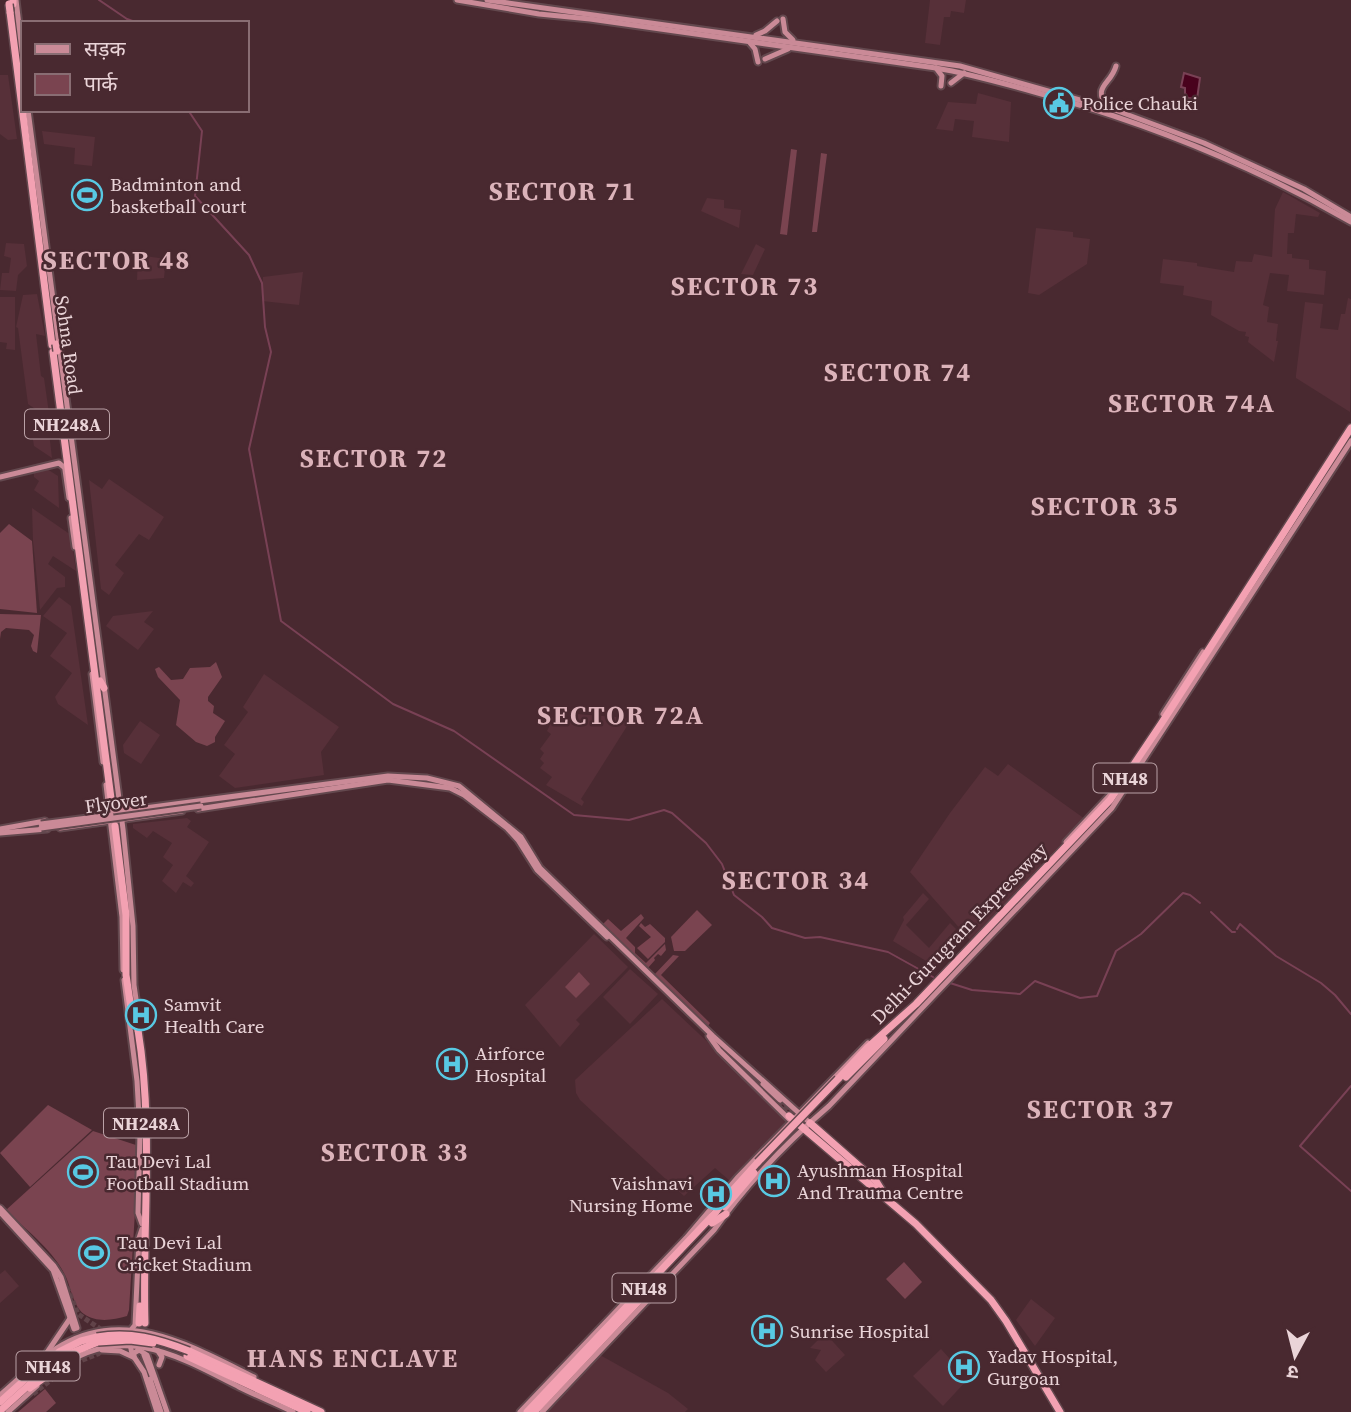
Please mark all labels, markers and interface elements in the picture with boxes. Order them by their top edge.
legend [21,21,248,112]
text: सड़क [84,34,126,63]
text: पार्क [84,69,118,98]
public building icon: Police Chauki [1042,86,1076,120]
place label: Police Chauki [1082,90,1198,116]
place label: Badminton and basketball court [110,171,247,219]
district label: SECTOR 71 [489,173,637,209]
sports icon: Badminton and basketball court [70,178,104,212]
district label: SECTOR 48 [43,242,191,278]
district label: SECTOR 73 [671,268,819,304]
street label: Sohna Road [49,294,89,397]
district label: SECTOR 74 [824,354,972,390]
district label: SECTOR 74A [1108,385,1276,421]
road number: NH248A [25,410,109,438]
district label: SECTOR 72 [300,440,448,476]
district label: SECTOR 35 [1031,488,1179,524]
district label: SECTOR 72A [537,697,705,733]
road number: NH48 [1094,764,1156,792]
street label: Flyover [83,785,149,819]
street label: Delhi-Gurugram Expressway [865,836,1053,1030]
district label: SECTOR 34 [722,862,870,898]
place label: Samvit Health Care [164,991,265,1039]
hospital icon: Samvit Health Care [124,998,158,1032]
place label: Airforce Hospital [475,1040,547,1088]
hospital icon: Airforce Hospital [435,1047,469,1081]
district label: SECTOR 37 [1027,1091,1175,1127]
road number: NH248A [104,1108,188,1138]
district label: SECTOR 33 [321,1134,469,1170]
place label: Tau Devi Lal Football Stadium [106,1148,249,1196]
sports icon: Tau Devi Lal Football Stadium [66,1155,100,1189]
place label: Ayushman Hospital And Trauma Centre [797,1157,963,1205]
hospital icon: Ayushman Hospital And Trauma Centre [757,1164,791,1198]
place label: Vaishnavi Nursing Home [569,1170,693,1218]
hospital icon: Vaishnavi Nursing Home [699,1177,733,1211]
place label: Tau Devi Lal Cricket Stadium [117,1229,252,1277]
sports icon: Tau Devi Lal Cricket Stadium [77,1236,111,1270]
road number: NH48 [612,1274,676,1302]
hospital icon: Sunrise Hospital [750,1314,784,1348]
place label: Sunrise Hospital [790,1318,930,1344]
north arrow [1260,1321,1330,1391]
district label: HANS ENCLAVE [247,1340,459,1376]
place label: Yadav Hospital, Gurgoan [987,1343,1118,1391]
hospital icon: Yadav Hospital, Gurgoan [947,1350,981,1384]
road number: NH48 [16,1352,80,1380]
text: उ [1285,1359,1300,1386]

